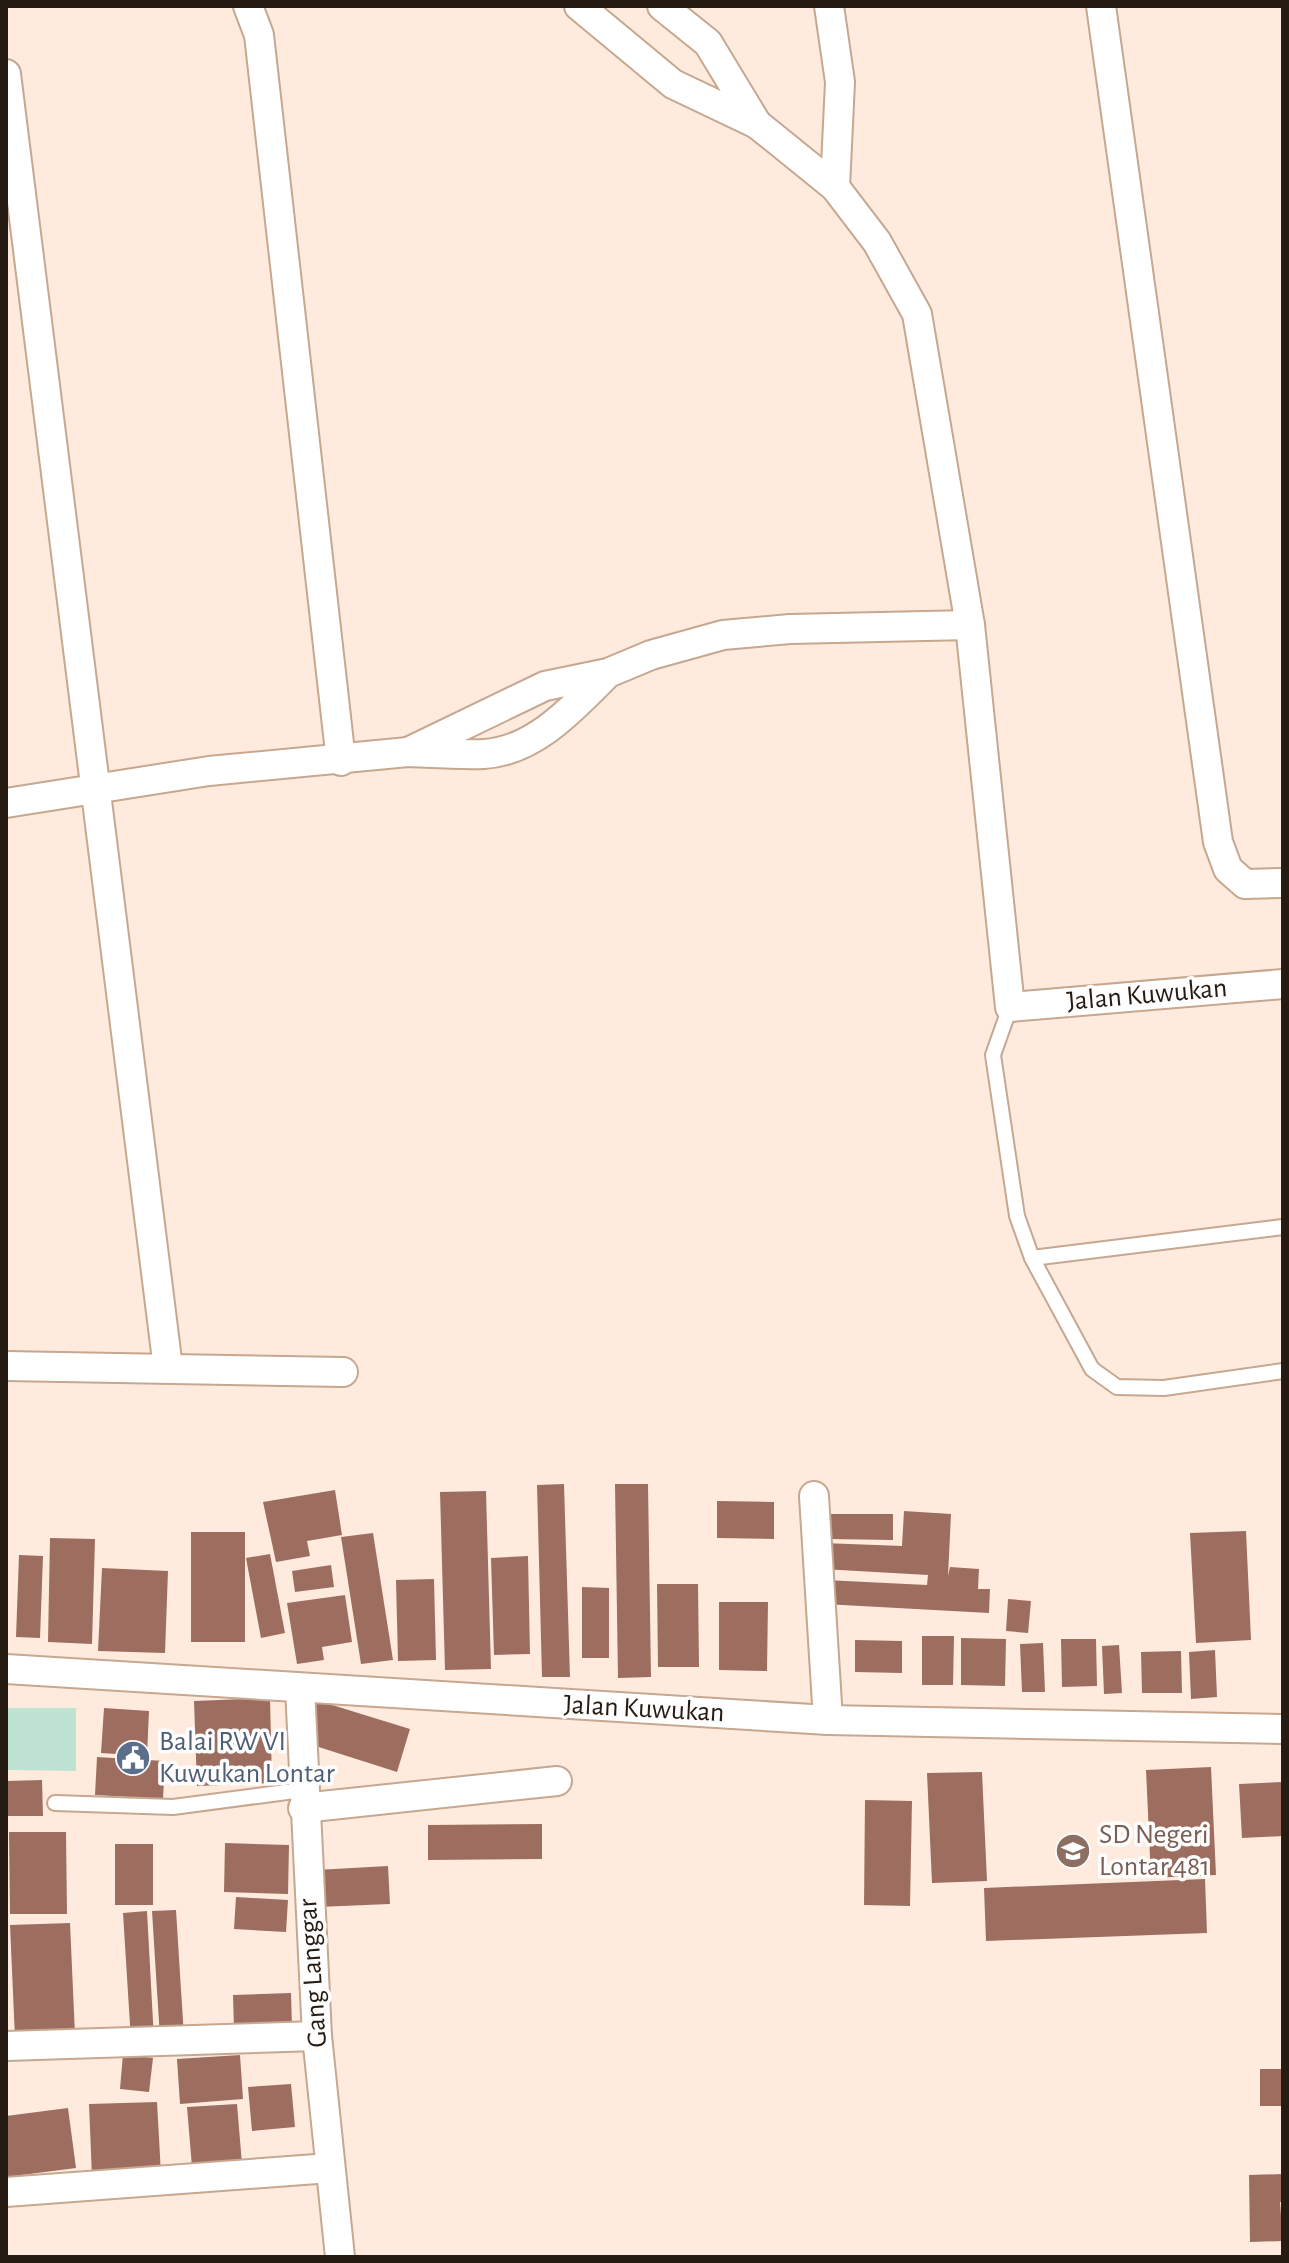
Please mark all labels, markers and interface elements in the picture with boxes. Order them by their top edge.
street label: Jalan Kuwukan [1066,974,1228,1016]
street label: Jalan Kuwukan [563,1691,725,1727]
place label: Balai RW VI Kuwukan Lontar [159,1728,335,1788]
public building icon: Balai RW VI Kuwukan Lontar [114,1739,152,1777]
place label: SD Negeri Lontar 481 [1099,1821,1210,1881]
school or university icon: SD Negeri Lontar 481 [1054,1832,1092,1870]
street label: Gang Langgar [294,1898,332,2048]

